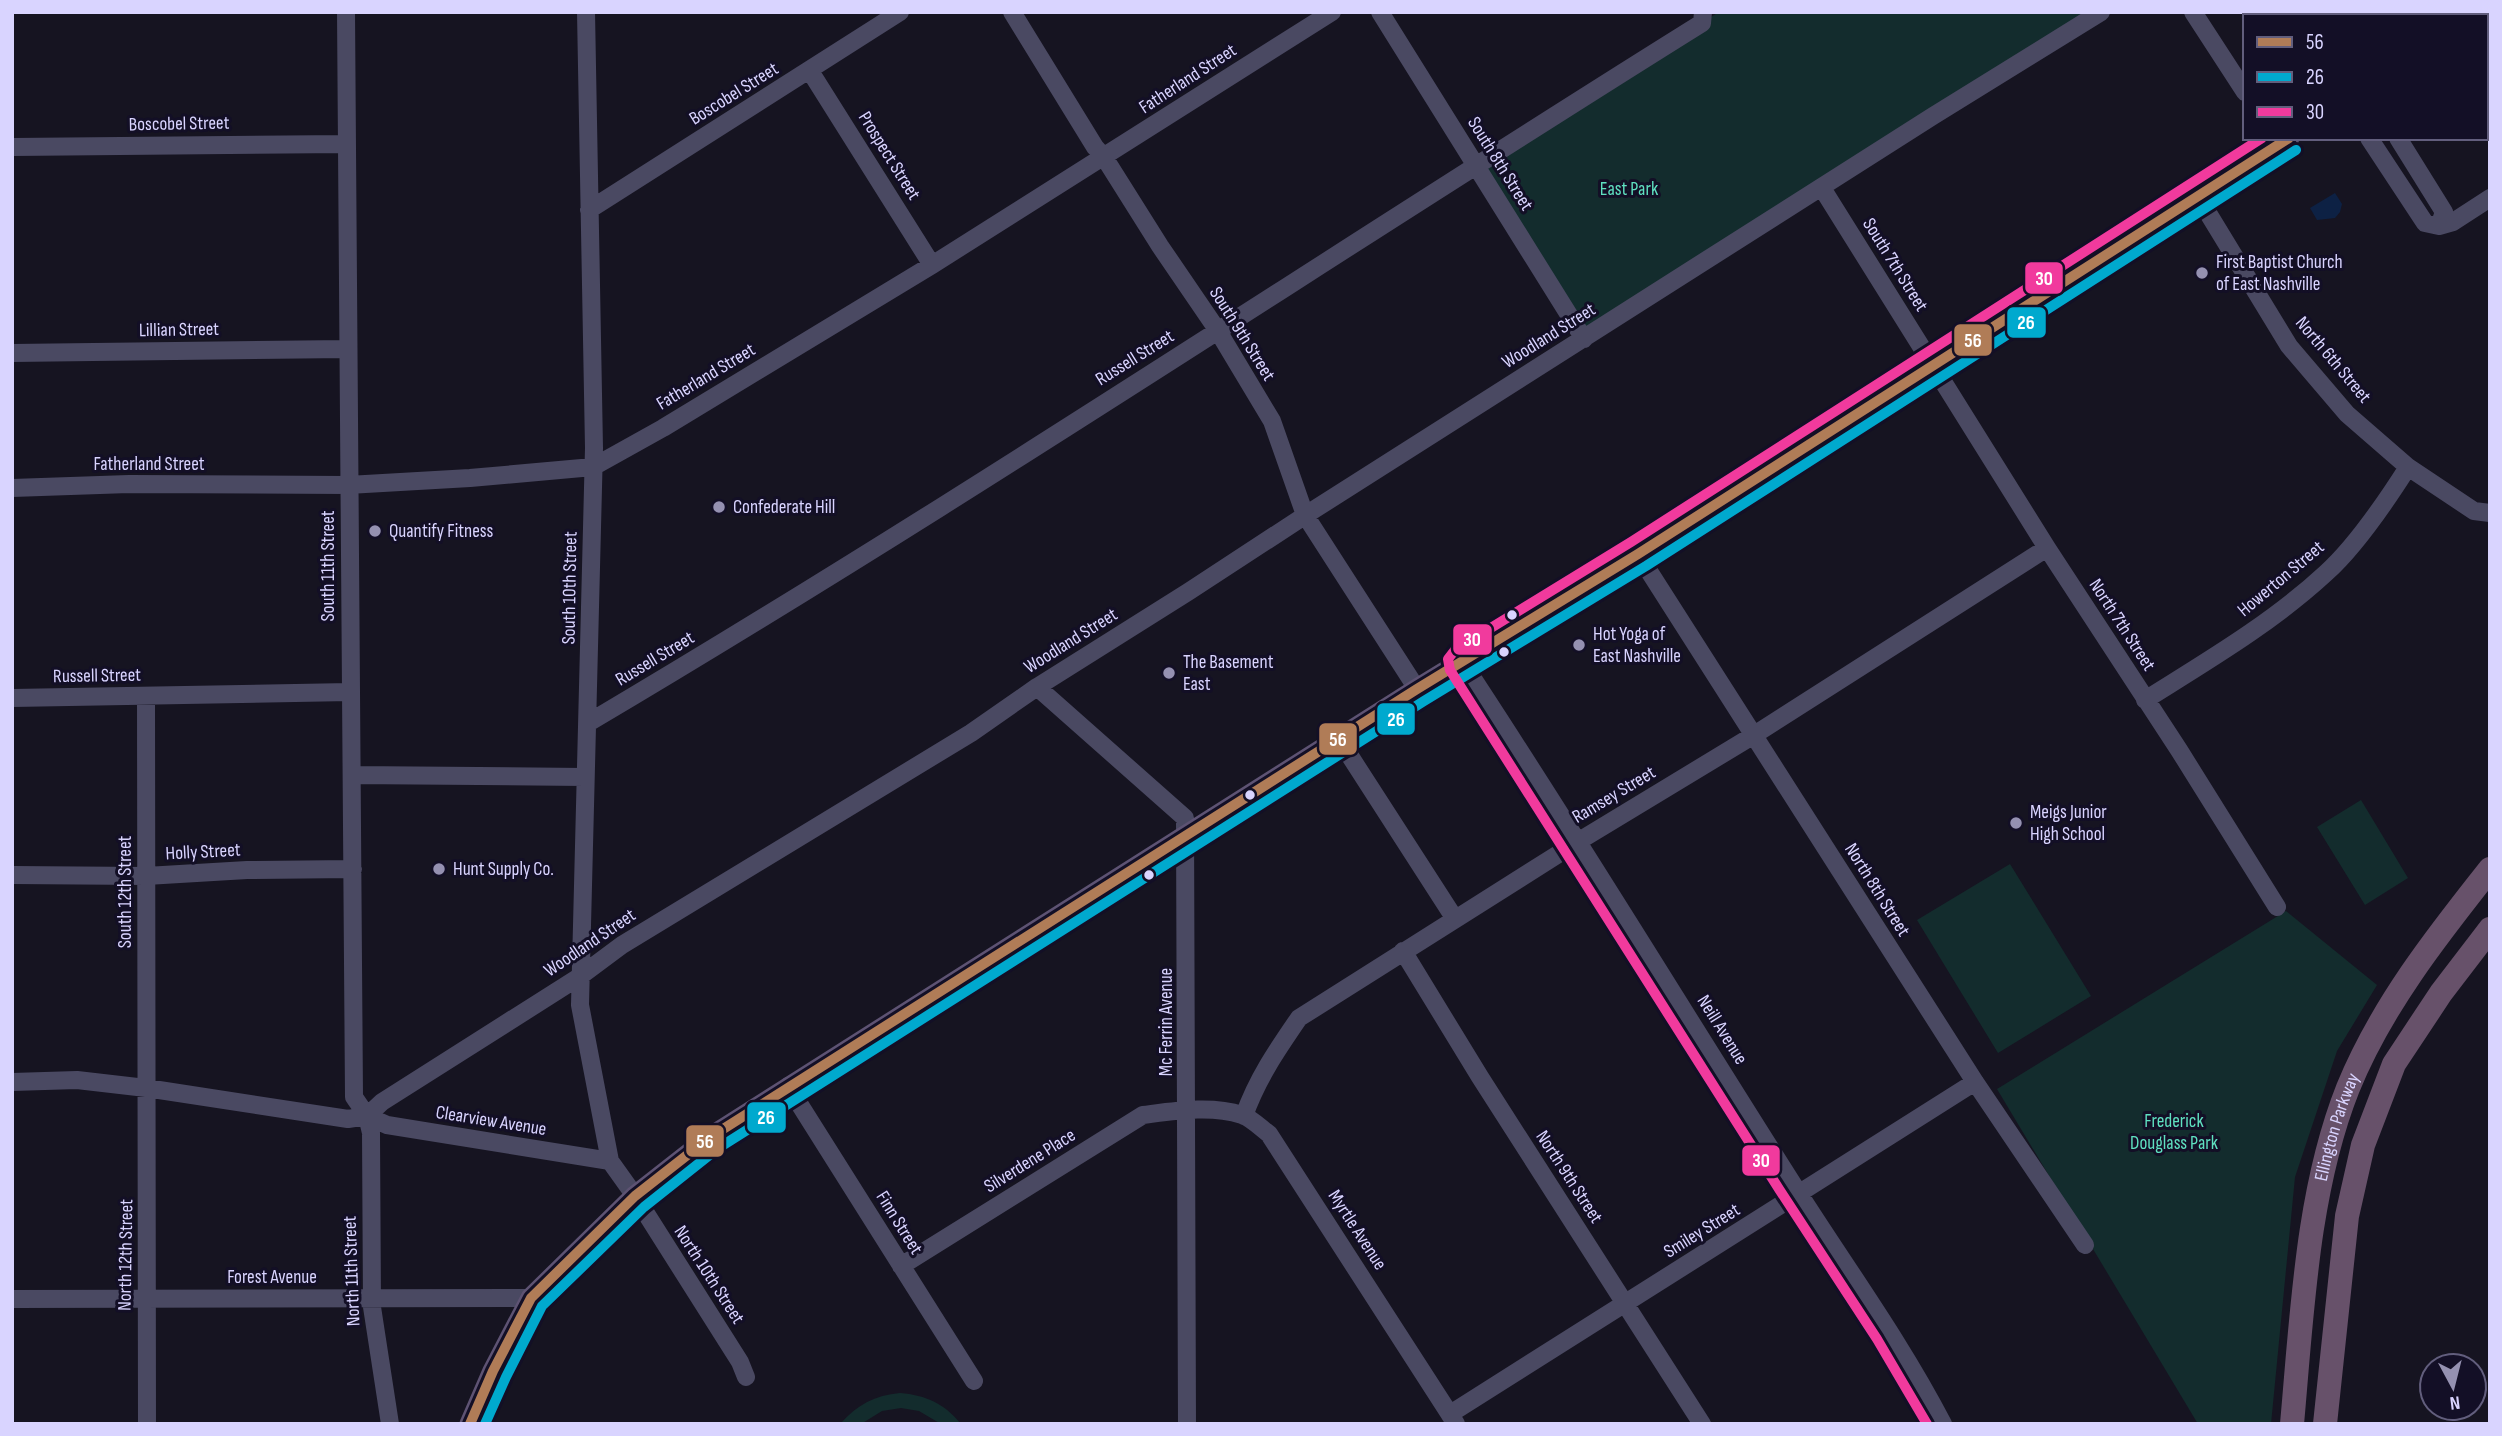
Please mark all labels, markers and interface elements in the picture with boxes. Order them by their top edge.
legend [2243,14,2488,140]
text: 56 [2306,30,2324,55]
street label: Fatherland Street [1135,39,1241,119]
street label: Boscobel Street [685,57,783,130]
text: 26 [2306,65,2324,90]
text: 30 [2306,100,2324,125]
street label: Prospect Street [853,108,925,205]
street label: Boscobel Street [128,112,230,136]
street label: South 8th Street [1462,113,1538,215]
park label: East Park [1600,178,1659,201]
street label: South 7th Street [1857,214,1933,316]
place label: First Baptist Church of East Nashville [2216,251,2343,296]
line badge: 30 [2024,261,2064,295]
marker: First Baptist Church of East Nashville [2194,265,2210,281]
text: 30 [2035,268,2053,291]
street label: South 9th Street [1204,283,1280,385]
street label: Woodland Street [1498,298,1600,374]
line badge: 26 [2006,306,2047,339]
text: 26 [2017,312,2035,335]
street label: North 6th Street [2290,312,2376,408]
street label: Lillian Street [139,318,219,342]
line badge: 56 [1953,323,1993,357]
street label: Russell Street [1092,325,1179,391]
text: 56 [1964,330,1982,353]
street label: Fatherland Street [652,338,760,415]
street label: Fatherland Street [93,453,205,476]
place label: Confederate Hill [733,496,835,519]
marker: Confederate Hill [711,499,727,515]
street label: South 11th Street [317,510,340,622]
place label: Quantify Fitness [389,520,493,543]
marker: Quantify Fitness [367,523,383,539]
street label: South 10th Street [558,531,582,645]
street label: Howerton Street [2233,536,2329,622]
street label: North 7th Street [2084,575,2160,675]
street label: Woodland Street [1020,603,1122,679]
unlabelled marker [1505,608,1519,622]
line badge: 30 [1452,623,1493,656]
place label: Hot Yoga of East Nashville [1593,623,1681,668]
street label: Russell Street [611,626,699,692]
text: 30 [1463,629,1481,652]
marker: Hot Yoga of East Nashville [1571,637,1587,653]
unlabelled marker [1497,645,1511,659]
place label: The Basement East [1183,651,1274,696]
street label: Russell Street [53,664,141,688]
marker: The Basement East [1161,665,1177,681]
line badge: 26 [1376,702,1416,736]
text: 26 [1387,709,1405,732]
line badge: 56 [1318,722,1358,756]
text: 56 [1329,729,1347,752]
street label: Ramsey Street [1568,761,1660,829]
unlabelled marker [1243,788,1257,802]
place label: Meigs Junior High School [2030,801,2107,846]
marker: Meigs Junior High School [2008,815,2024,831]
street label: South 12th Street [114,835,137,948]
street label: Holly Street [165,839,241,865]
street label: North 8th Street [1839,839,1915,941]
place label: Hunt Supply Co. [453,858,554,881]
marker: Hunt Supply Co. [431,861,447,877]
unlabelled marker [1142,868,1156,882]
street label: Woodland Street [540,904,640,982]
street label: Mc Ferrin Avenue [1155,968,1178,1076]
street label: Neill Avenue [1692,991,1752,1069]
street label: Ellington Parkway [2309,1069,2365,1183]
street label: Clearview Avenue [434,1101,548,1141]
line badge: 26 [746,1101,787,1134]
text: 26 [757,1107,775,1130]
park label: Frederick Douglass Park [2130,1110,2219,1155]
line badge: 56 [685,1124,725,1158]
street label: Silverdene Place [980,1124,1080,1198]
street label: North 9th Street [1531,1126,1608,1228]
text: 56 [696,1131,714,1154]
line badge: 30 [1741,1144,1781,1177]
text: 30 [1752,1150,1770,1173]
street label: Myrtle Avenue [1323,1186,1391,1274]
street label: Finn Street [871,1187,928,1259]
street label: North 12th Street [114,1199,138,1311]
street label: Smiley Street [1660,1199,1744,1263]
street label: North 11th Street [339,1215,365,1327]
street label: North 10th Street [669,1222,749,1329]
street label: Forest Avenue [227,1266,317,1289]
north arrow [2418,1352,2488,1422]
text: N [2448,1390,2461,1414]

